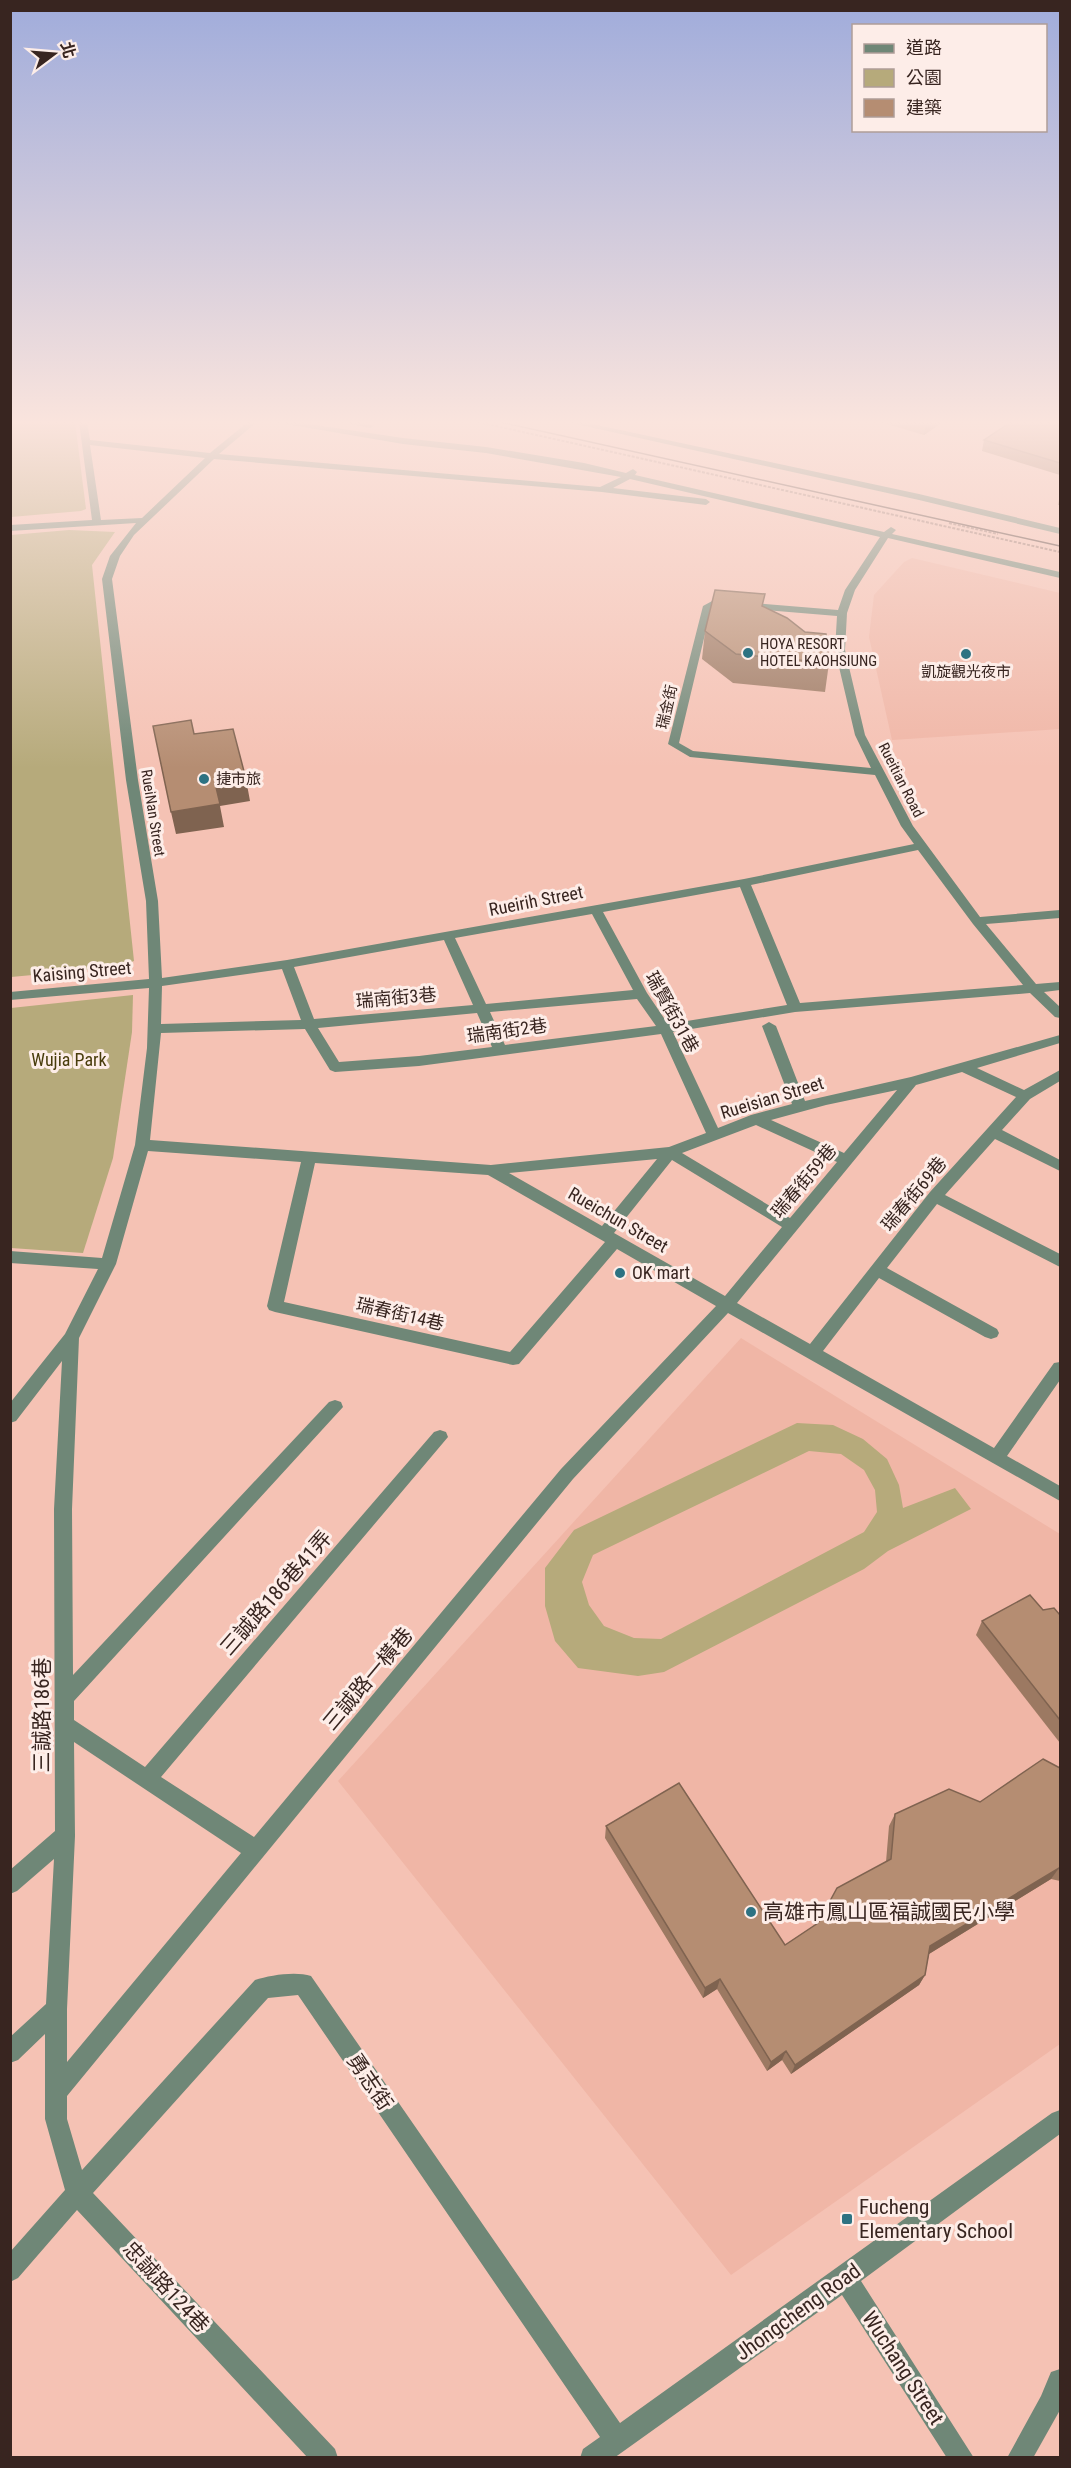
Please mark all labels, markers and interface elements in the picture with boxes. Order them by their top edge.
north arrow [24,24,84,84]
legend [852,24,1047,132]
text: 道路 [906,37,942,58]
text: 北 [57,40,79,60]
text: 公園 [906,67,942,88]
text: 建築 [906,97,942,118]
place label: HOYA RESORT HOTEL KAOHSIUNG [760,635,877,670]
marker: HOYA RESORT HOTEL KAOHSIUNG [741,646,755,660]
marker: 凱旋觀光夜市 [959,647,973,661]
place label: 凱旋觀光夜市 [921,663,1011,681]
street label: 瑞金街 [653,683,681,731]
street label: Rueitian Road [874,740,928,820]
street label: RueiNan Street [137,768,169,858]
place label: 捷市旅 [216,770,261,788]
marker: 捷市旅 [197,772,211,786]
street label: Rueirih Street [487,881,585,920]
street label: Kaising Street [32,957,132,986]
street label: 瑞賢街31巷 [641,967,703,1056]
street label: 瑞南街3巷 [355,984,437,1011]
street label: 瑞南街2巷 [465,1014,548,1047]
park label: Wujia Park [31,1049,107,1070]
street label: Rueisian Street [718,1072,826,1123]
street label: 瑞春街59巷 [767,1140,841,1222]
street label: 瑞春街69巷 [877,1153,951,1235]
street label: Rueichun Street [565,1183,672,1257]
place label: OK mart [632,1262,690,1283]
marker: OK mart [613,1266,627,1280]
street label: 瑞春街14巷 [354,1293,446,1334]
street label: 三誠路186巷41弄 [215,1526,337,1660]
street label: 三誠路一橫巷 [318,1623,418,1735]
street label: 三誠路186巷 [30,1657,54,1773]
place label: 高雄市鳳山區福誠國民小學 [763,1900,1015,1924]
marker: 高雄市鳳山區福誠國民小學 [744,1905,758,1919]
street label: 勇志街 [342,2049,398,2115]
place label: Fucheng Elementary School [859,2195,1013,2243]
marker: Fucheng Elementary School [840,2212,854,2226]
street label: 忠誠路124巷 [118,2237,214,2337]
street label: Jhongcheng Road [731,2259,865,2365]
street label: Wuchang Street [857,2307,949,2429]

